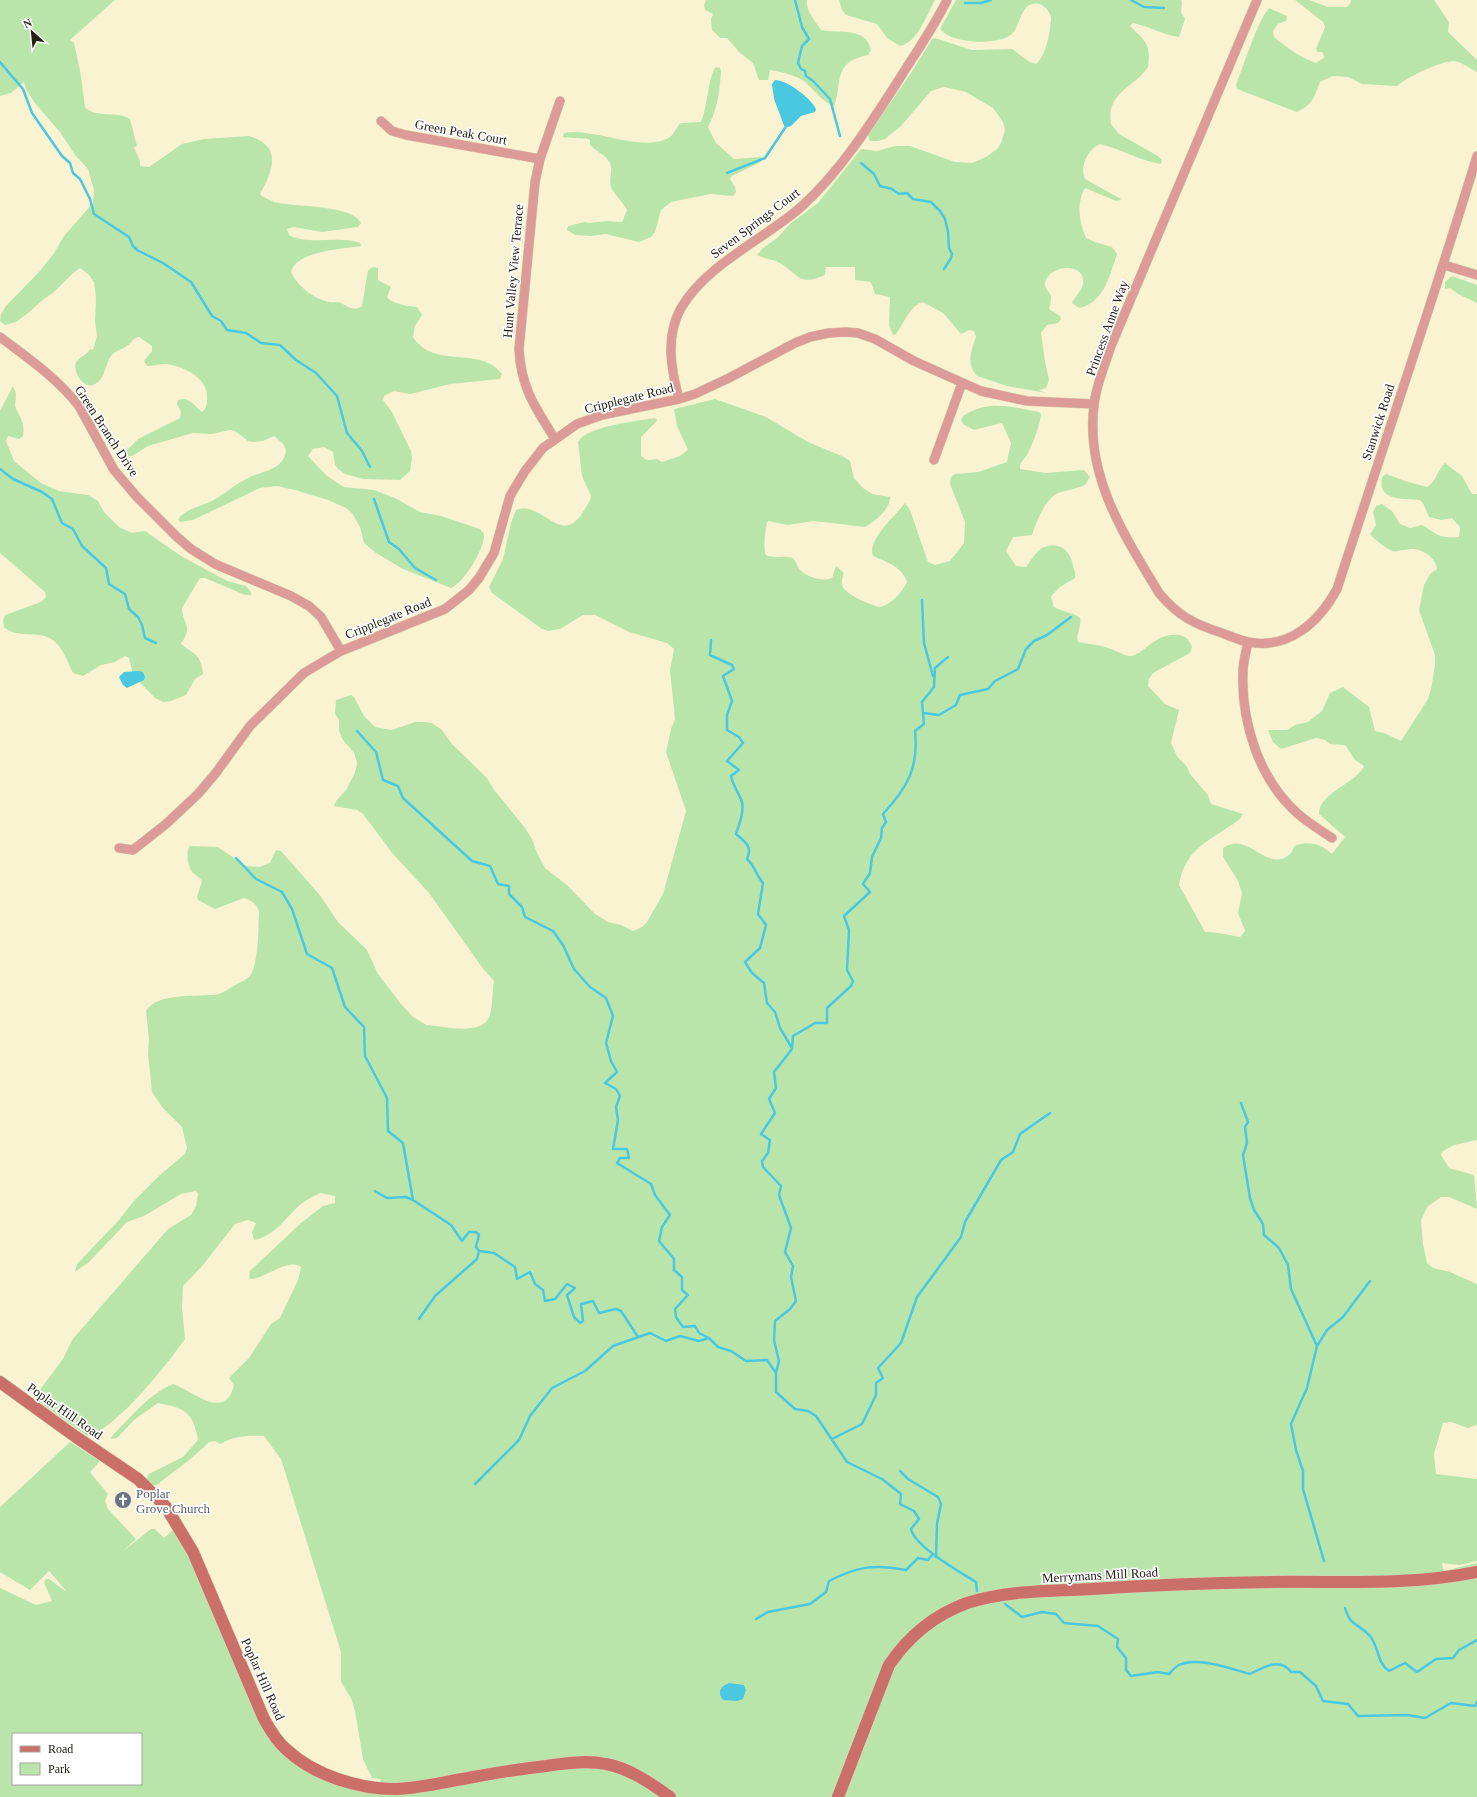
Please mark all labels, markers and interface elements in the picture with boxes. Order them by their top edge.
north arrow [12,12,52,52]
text: N [21,16,34,30]
street label: Green Peak Court [414,117,509,148]
street label: Seven Springs Court [708,184,803,261]
street label: Hunt Valley View Terrace [500,203,526,339]
street label: Princess Anne Way [1083,278,1131,378]
street label: Cripplegate Road [583,380,676,416]
street label: Stanwick Road [1359,382,1398,462]
street label: Green Branch Drive [72,383,142,479]
street label: Cripplegate Road [343,594,434,642]
street label: Poplar Hill Road [25,1380,106,1443]
place label: Poplar Grove Church [136,1486,211,1516]
church icon: Poplar Grove Church [113,1490,133,1510]
street label: Merrymans Mill Road [1042,1564,1159,1586]
street label: Poplar Hill Road [238,1636,288,1723]
legend [12,1733,142,1785]
text: Road [48,1742,73,1756]
text: Park [48,1762,70,1776]

